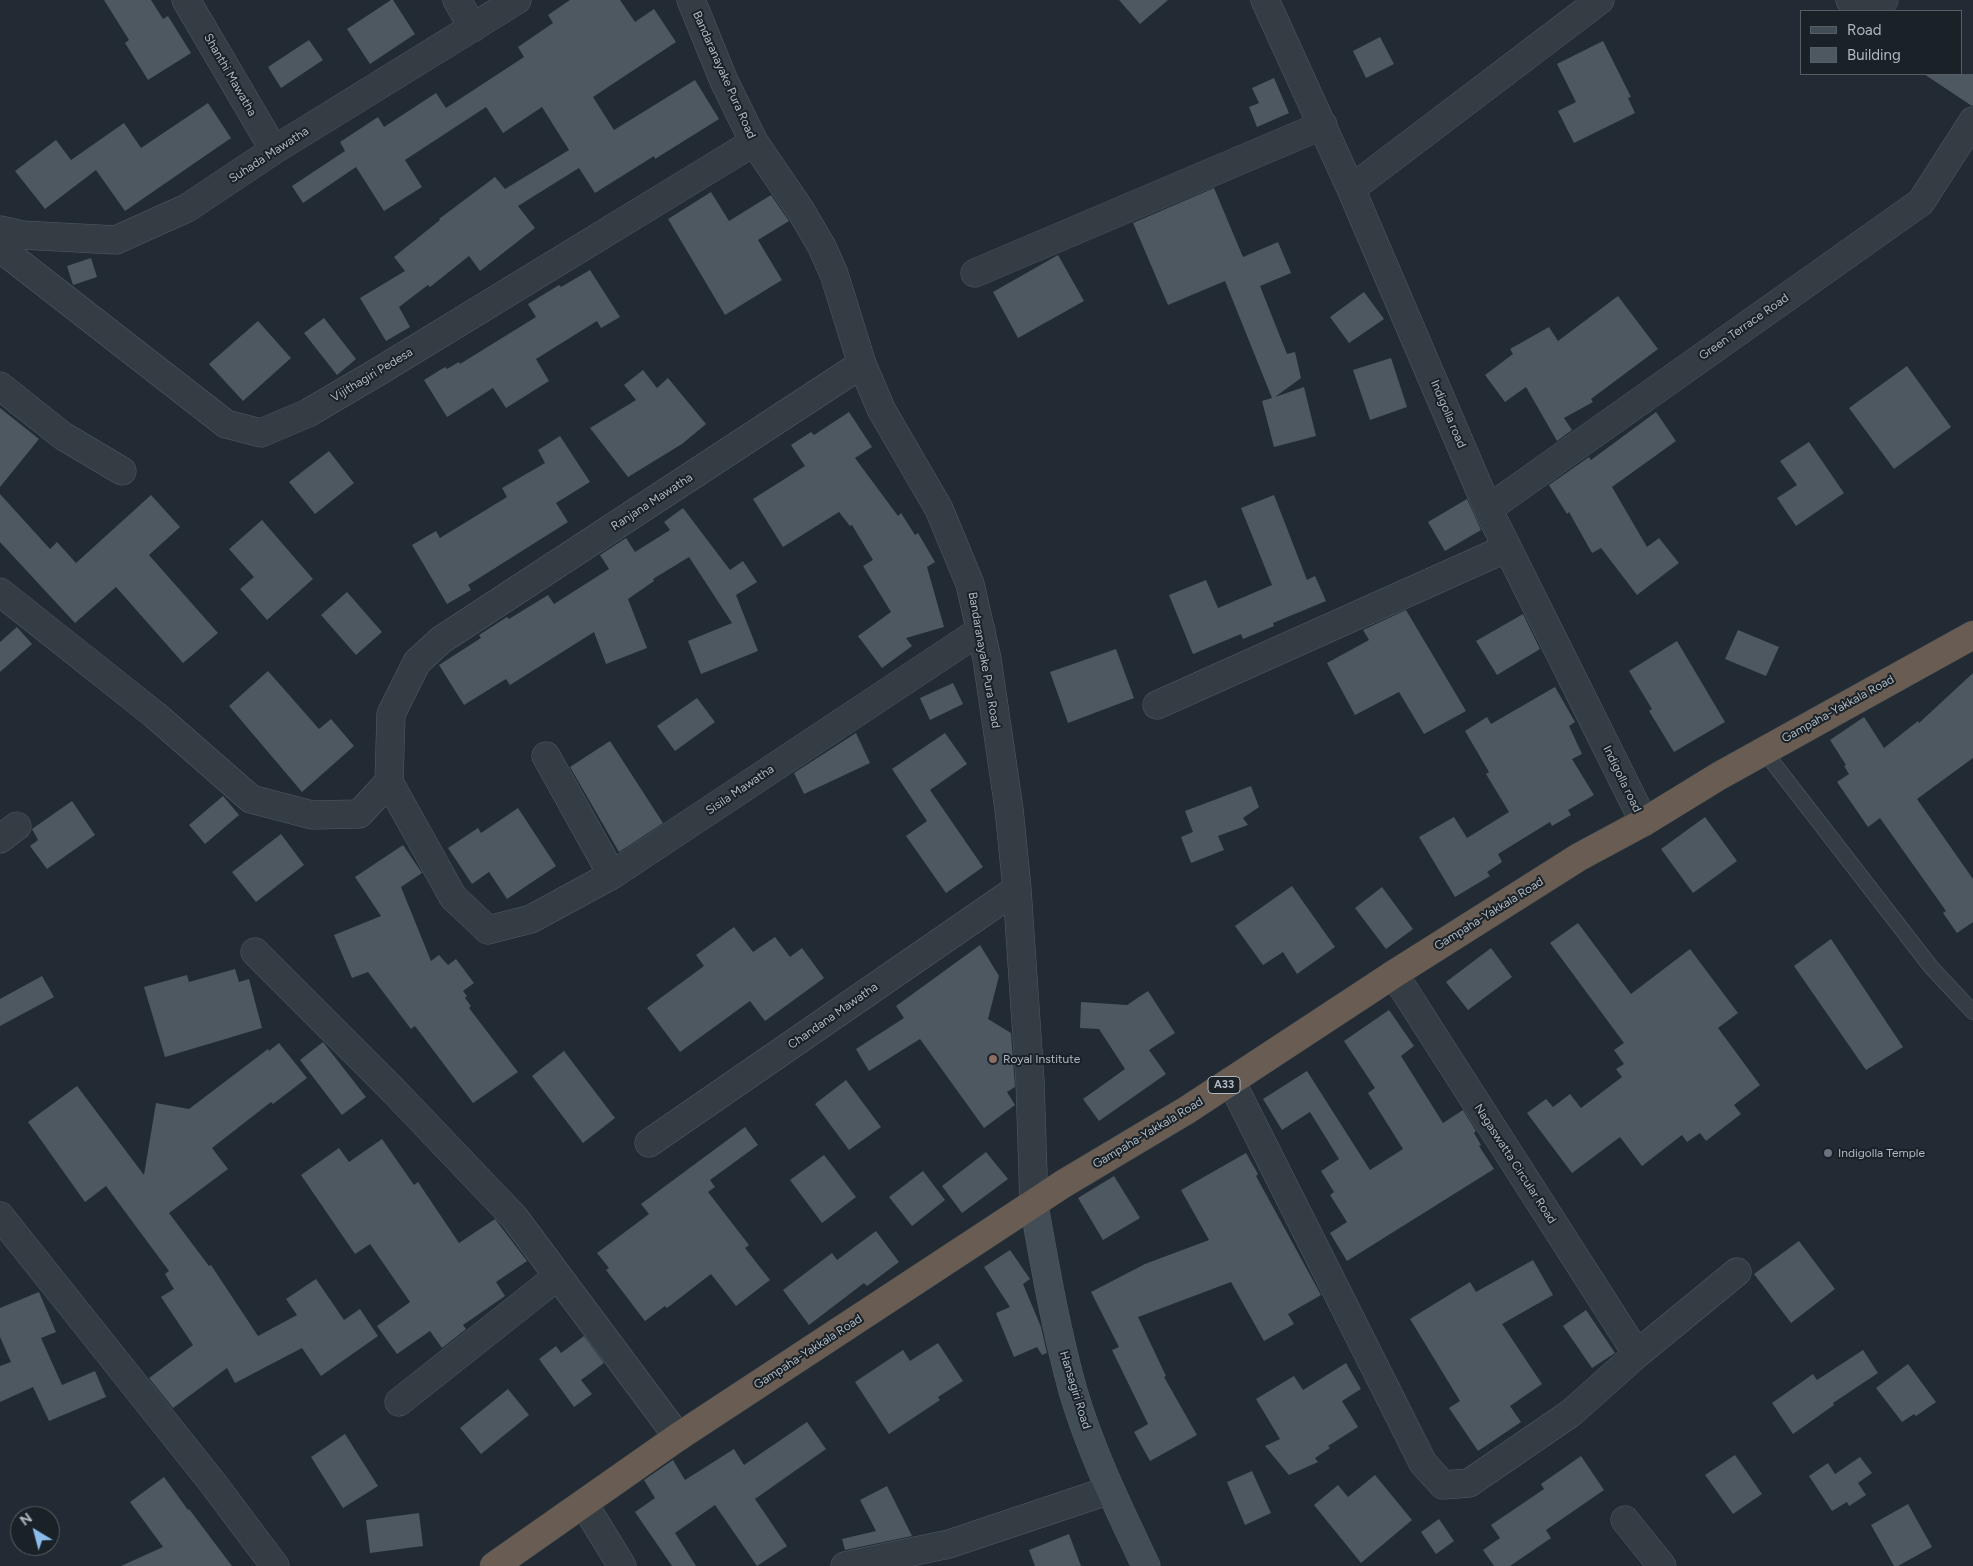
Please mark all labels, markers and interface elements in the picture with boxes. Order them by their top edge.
street label: Bandaranayake Pura Road [689,9,759,141]
legend [1800,10,1963,75]
text: Road [1847,21,1882,39]
street label: Shanthi Mawatha [201,31,259,119]
text: Building [1847,46,1901,64]
street label: Suhada Mawatha [227,124,311,186]
street label: Green Terrace Road [1696,291,1792,363]
street label: Vijithagiri Pedesa [329,345,415,405]
street label: Indigolla road [1427,378,1469,450]
street label: Ranjana Mawatha [609,470,695,534]
street label: Bandaranayake Pura Road [965,591,1003,729]
street label: Gampaha-Yakkala Road [1779,672,1897,746]
street label: Indigolla road [1600,743,1644,815]
street label: Sisila Mawatha [703,762,777,818]
street label: Gampaha-Yakkala Road [1432,874,1546,954]
street label: Chandana Mawatha [785,980,881,1052]
place label: Royal Institute [1003,1052,1080,1066]
marker: Royal Institute [987,1053,999,1065]
road number: A33 [1208,1076,1240,1094]
street label: Gampaha-Yakkala Road [1090,1094,1206,1172]
street label: Nagaswatta Circular Road [1471,1101,1559,1227]
place label: Indigolla Temple [1838,1146,1925,1160]
marker: Indigolla Temple [1822,1147,1834,1159]
street label: Gampaha-Yakkala Road [751,1312,865,1392]
street label: Hansagiri Road [1056,1349,1094,1431]
north arrow [10,1506,60,1556]
text: N [17,1509,36,1529]

